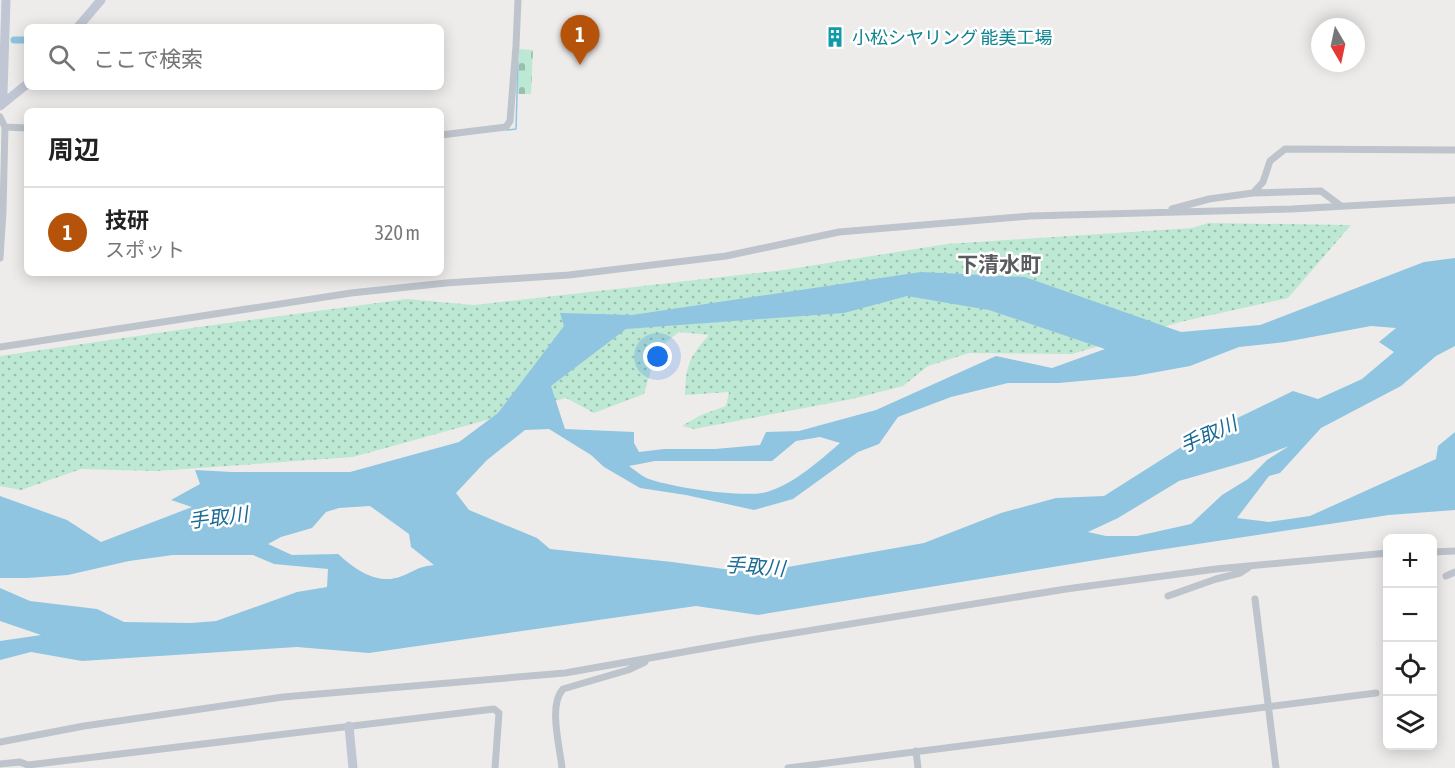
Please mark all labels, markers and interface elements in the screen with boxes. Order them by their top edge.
pin: 1 [560,16,600,65]
north arrow [1311,18,1365,72]
search box [24,24,444,90]
building icon: 小松シヤリング 能美工場 [823,25,847,49]
place label: 小松シヤリング 能美工場 [852,27,1052,48]
icon: search [45,41,78,74]
text: ここで検索 [93,46,203,72]
text: 周辺 [48,135,100,165]
text: 技研 [105,207,149,233]
text: 1 [63,221,72,244]
text: 320 m [375,221,420,244]
text: スポット [105,238,185,261]
district label: 下清水町 [957,252,1041,276]
your location [643,342,672,371]
water label: 手取川 [1176,410,1242,457]
water label: 手取川 [187,502,251,532]
map controls [1383,534,1437,750]
button: + [1383,534,1437,588]
water label: 手取川 [724,552,788,580]
button: − [1383,588,1437,642]
button: locate [1383,642,1437,696]
button: layers [1383,696,1437,750]

